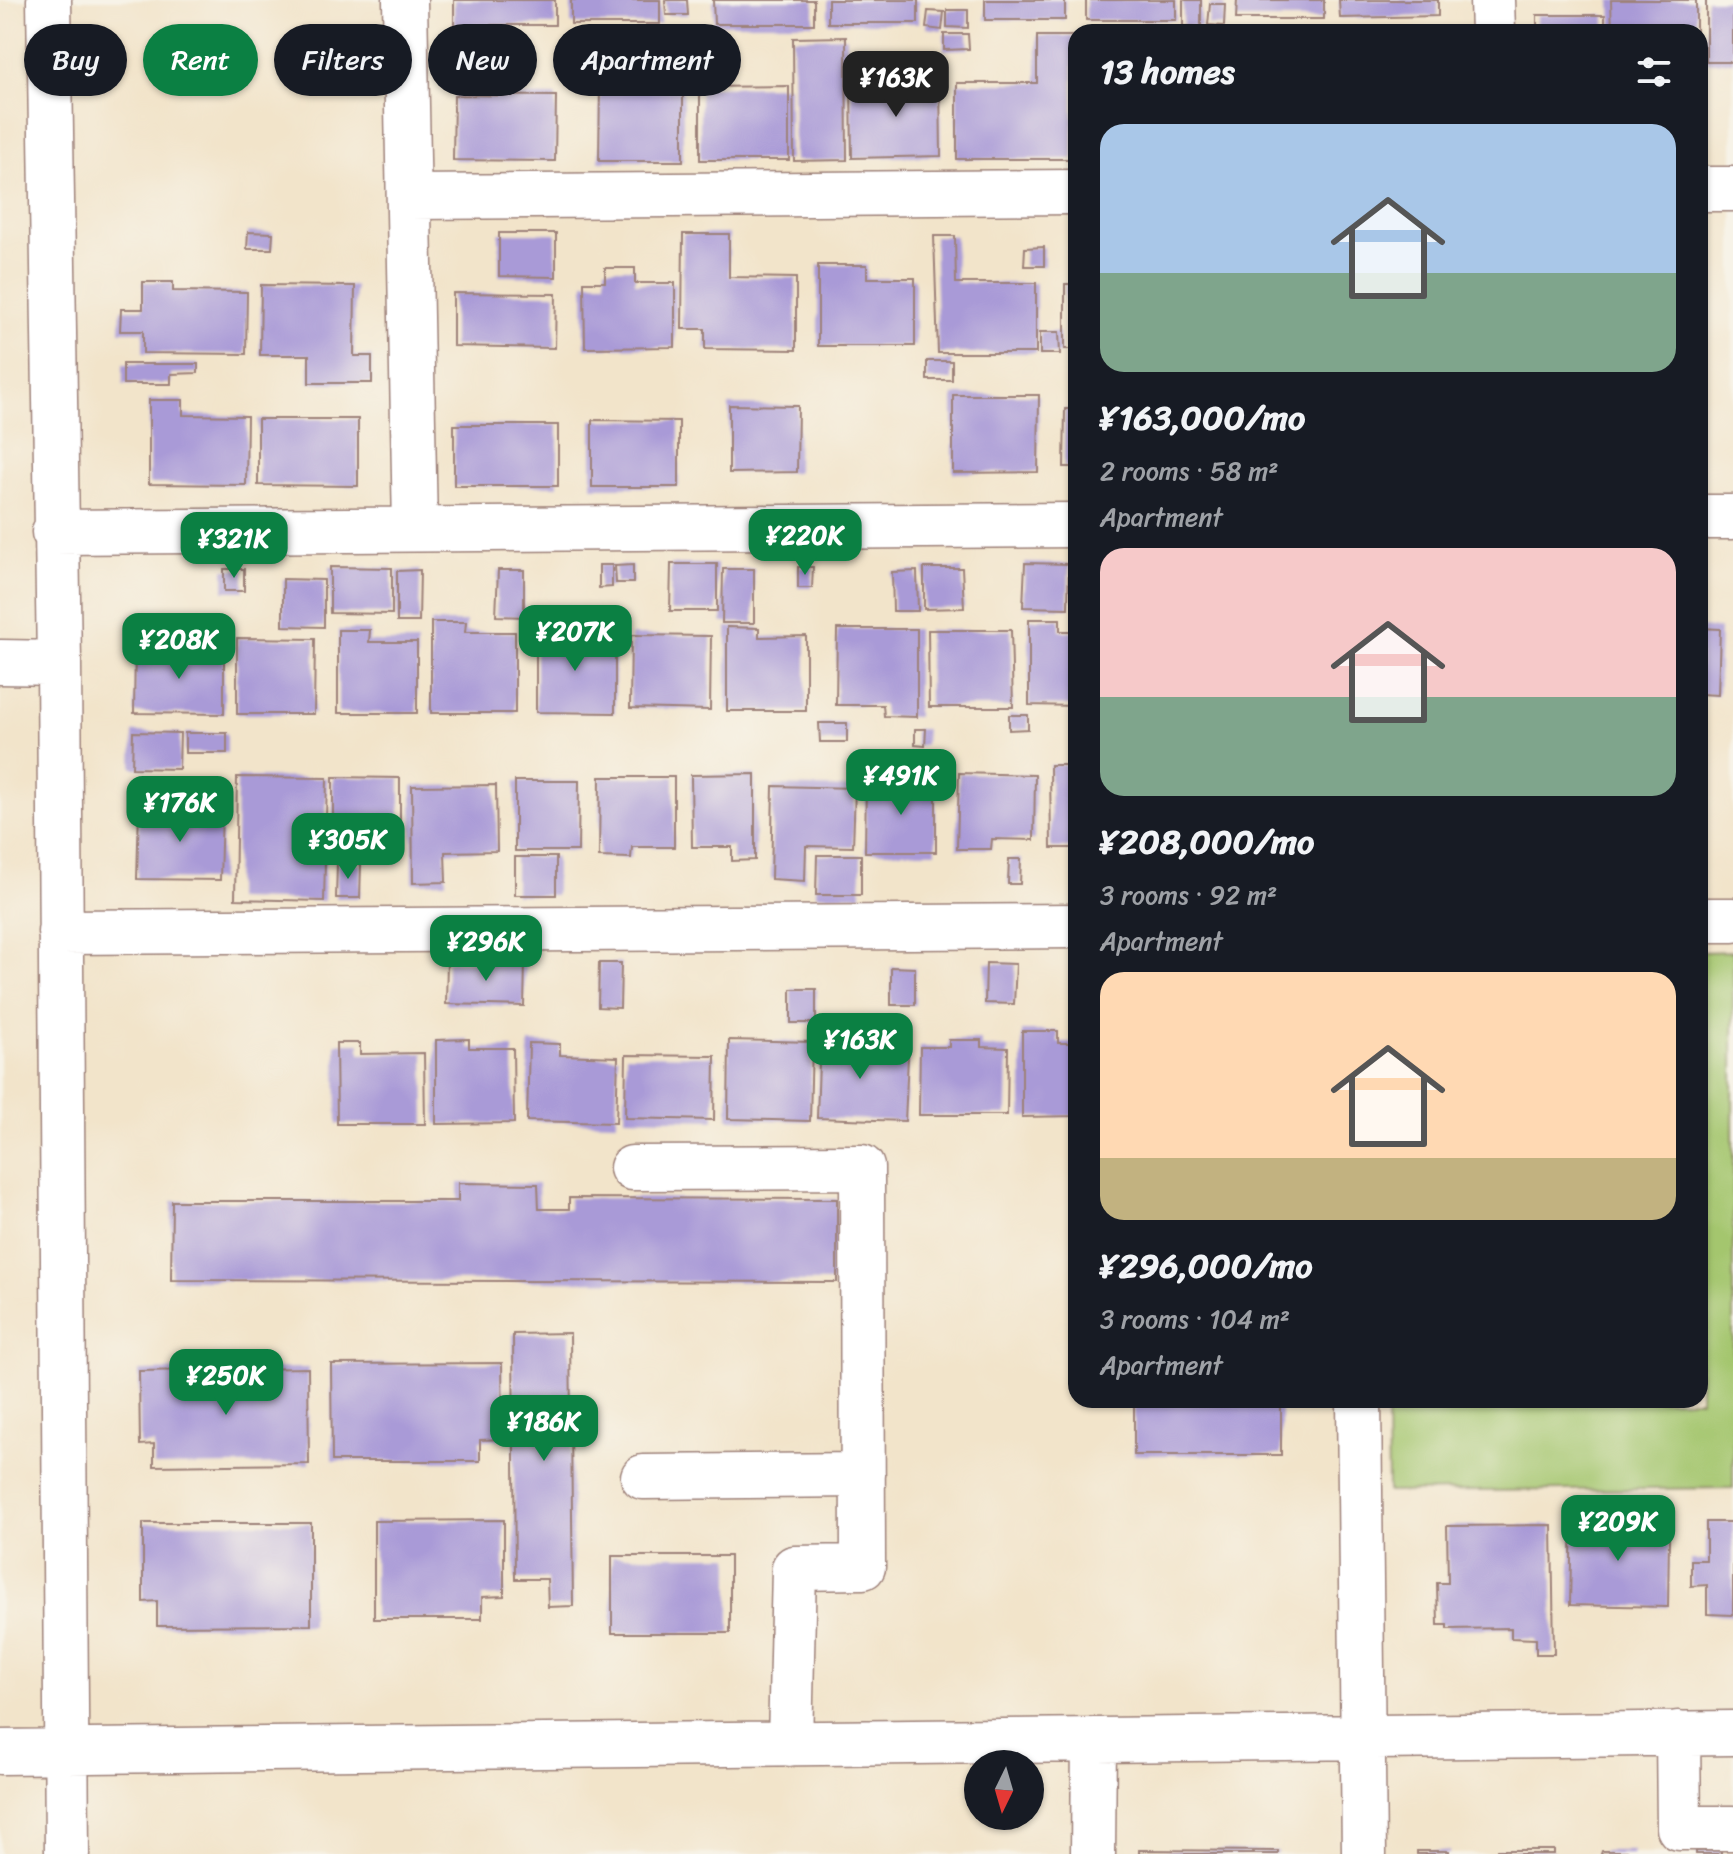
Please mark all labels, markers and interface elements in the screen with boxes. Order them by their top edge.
chip: Buy [24,24,127,96]
chip: Rent [143,24,258,96]
chip: Filters [274,24,412,96]
chip: New [428,24,537,96]
chip: Apartment [553,24,741,96]
text: 13 homes [1100,42,1235,102]
icon: filters [1632,50,1676,94]
pin: ¥163K [840,51,952,119]
text: ¥163K [861,54,931,100]
icon: home [1316,176,1460,320]
text: ¥163,000/mo [1100,388,1305,448]
text: 2 rooms · 58 m² [1100,448,1278,494]
text: Apartment [1100,494,1223,540]
pin: ¥220K [749,509,861,577]
pin: ¥321K [178,512,290,580]
text: ¥220K [767,512,843,558]
text: ¥321K [199,515,269,561]
icon: home [1316,600,1460,744]
pin: ¥207K [519,605,631,673]
text: ¥207K [537,608,613,654]
pin: ¥208K [123,613,235,681]
text: ¥208K [140,616,218,662]
pin: ¥491K [845,749,957,817]
text: ¥491K [864,752,938,798]
pin: ¥176K [124,776,236,844]
text: ¥176K [144,779,216,825]
text: ¥208,000/mo [1100,812,1314,872]
pin: ¥305K [292,813,404,881]
text: ¥305K [310,816,386,862]
text: 3 rooms · 92 m² [1100,872,1277,918]
pin: ¥296K [430,915,542,983]
text: ¥296K [448,918,524,964]
text: Apartment [1100,918,1223,964]
pin: ¥163K [804,1013,916,1081]
text: ¥163K [825,1016,895,1062]
icon: home [1316,1024,1460,1168]
text: ¥296,000/mo [1100,1236,1313,1296]
text: 3 rooms · 104 m² [1100,1296,1290,1342]
text: Apartment [1100,1342,1223,1388]
pin: ¥250K [170,1349,282,1417]
text: ¥250K [187,1352,265,1398]
pin: ¥186K [488,1395,600,1463]
text: ¥186K [508,1398,580,1444]
pin: ¥209K [1562,1495,1674,1563]
text: ¥209K [1579,1498,1657,1544]
north arrow [964,1750,1044,1830]
map controls [964,1750,1044,1830]

